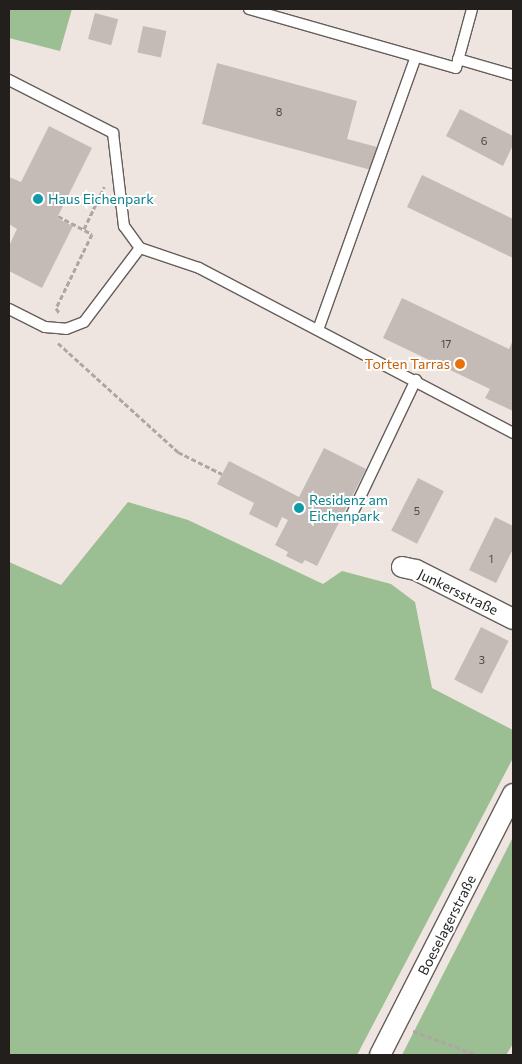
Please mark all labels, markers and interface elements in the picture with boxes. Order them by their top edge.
house number: 8 [276,105,282,119]
house number: 6 [481,134,487,148]
place label: Haus Eichenpark [48,191,154,207]
marker: Haus Eichenpark [32,193,44,205]
house number: 17 [441,337,451,351]
place label: Torten Tarras [365,356,450,372]
marker: Torten Tarras [454,358,466,370]
place label: Residenz am Eichenpark [309,492,388,524]
marker: Residenz am Eichenpark [293,502,305,514]
house number: 5 [414,504,420,518]
house number: 1 [489,552,493,566]
street label: Junkersstraße [415,565,501,619]
house number: 3 [479,653,485,667]
street label: Boeselagerstraße [414,872,480,978]

